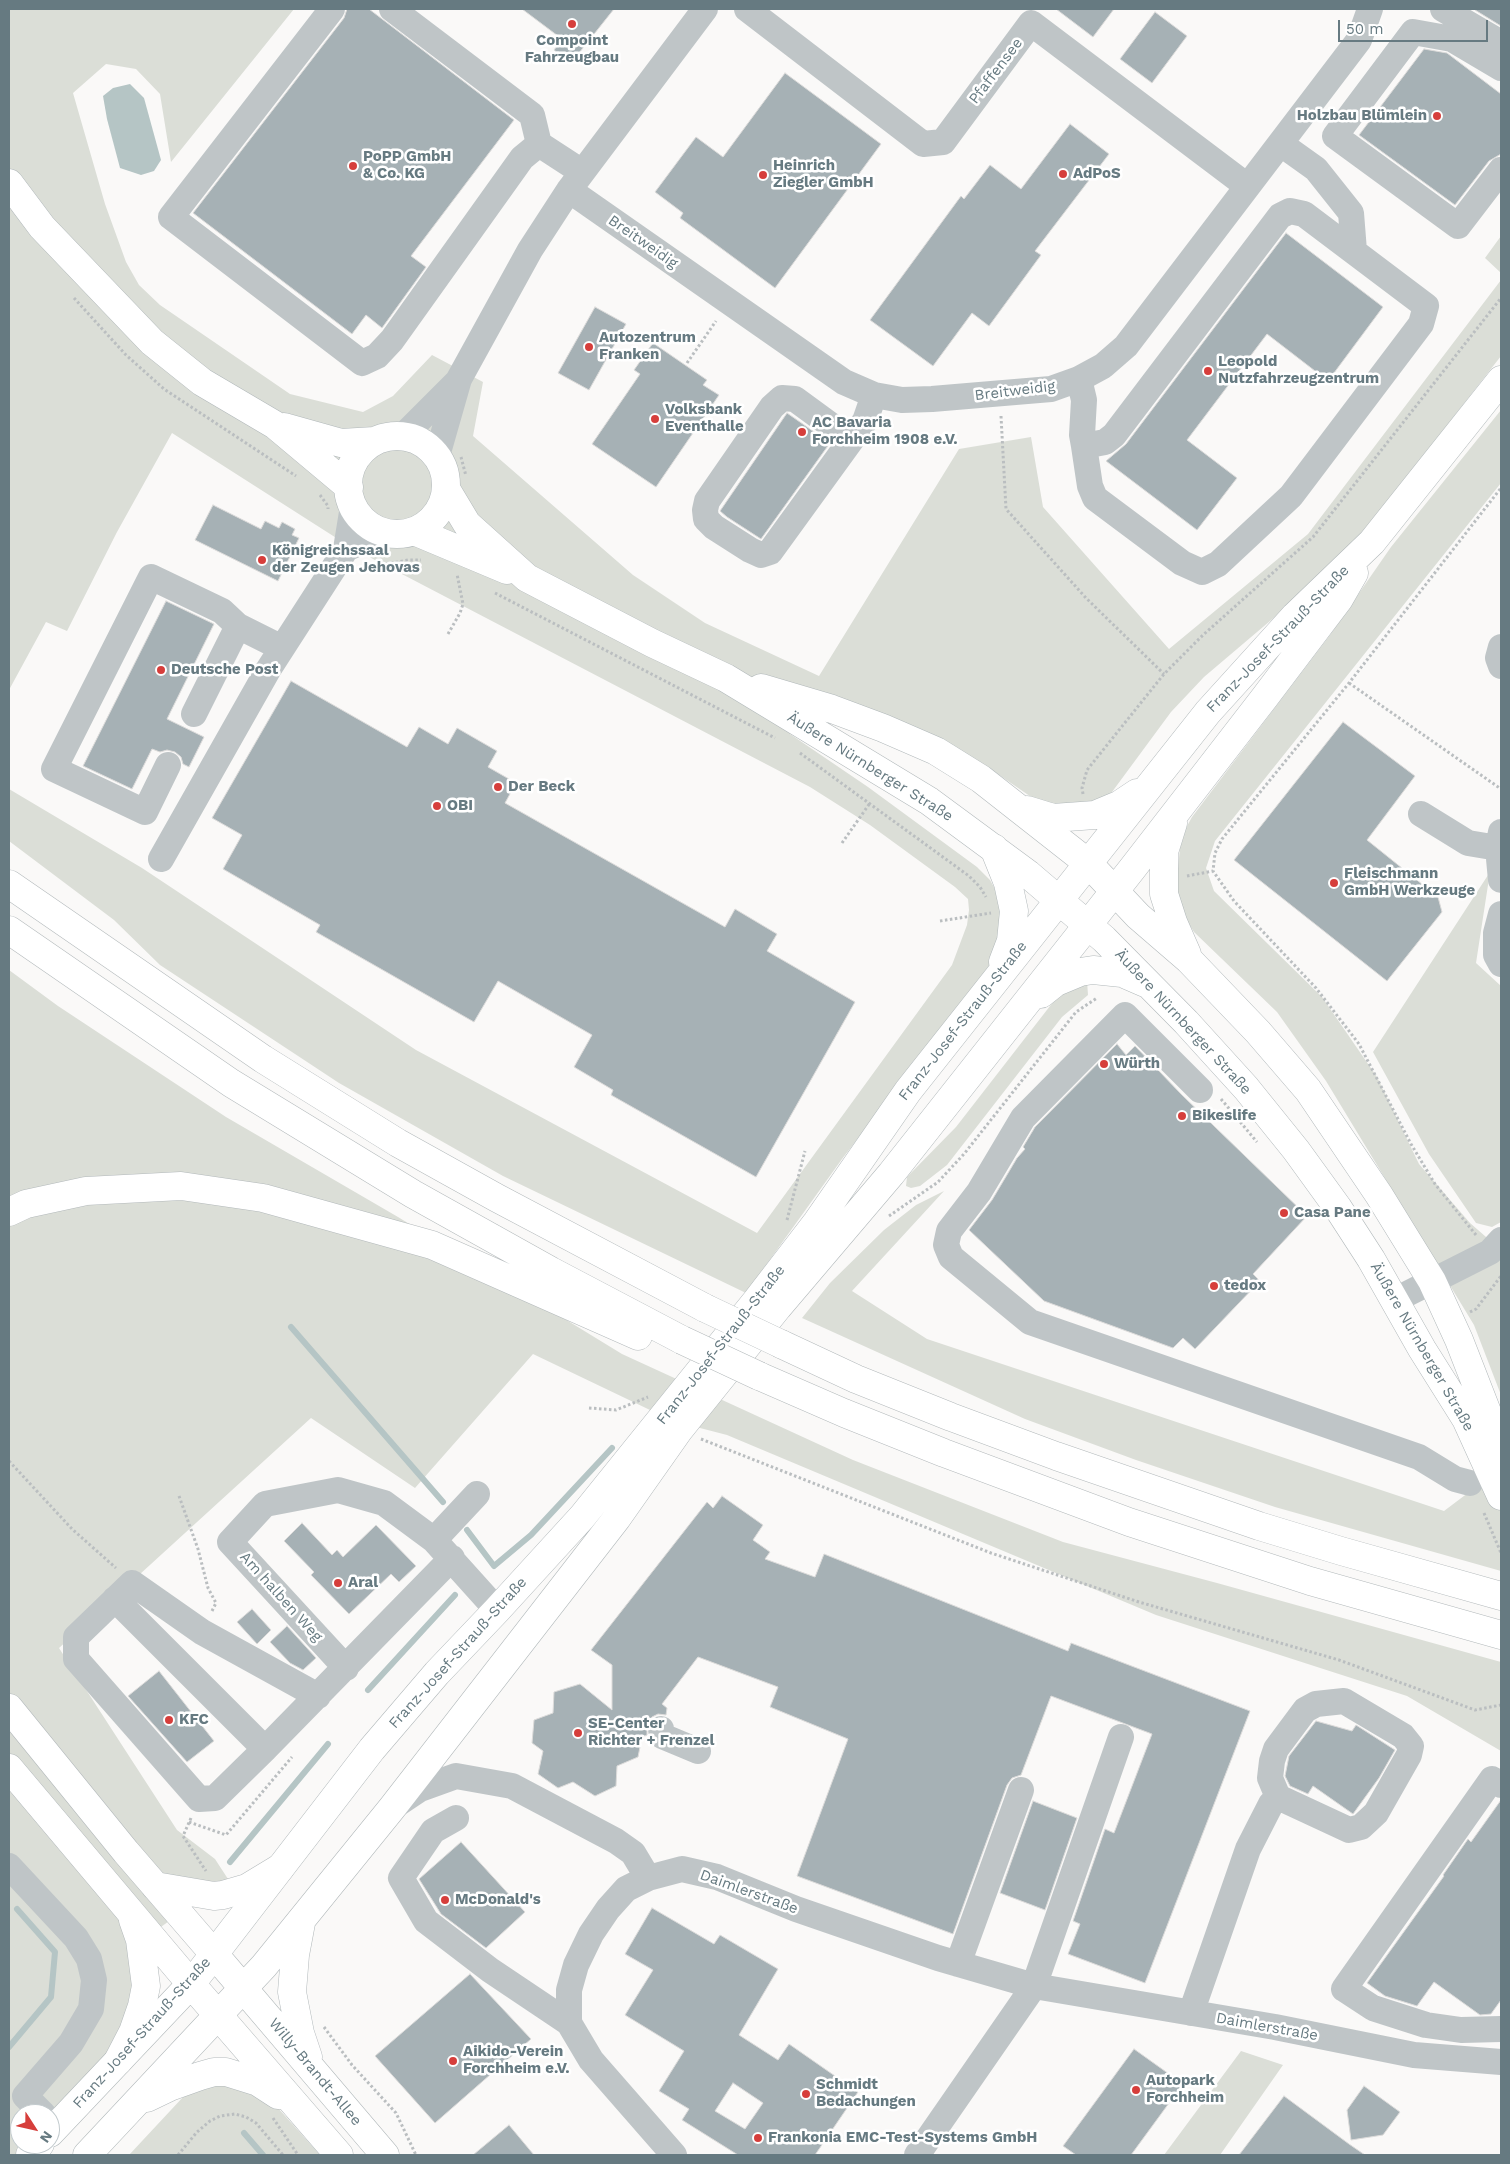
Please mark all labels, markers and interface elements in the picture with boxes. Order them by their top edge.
scale bar [1340,10,1490,42]
marker: Compoint Fahrzeugbau [566,18,578,30]
text: 50 m [1346,20,1383,38]
place label: Compoint Fahrzeugbau [525,32,619,67]
street label: Pfaffensee [965,35,1027,107]
place label: Holzbau Blümlein [1297,107,1427,125]
marker: Holzbau Blümlein [1431,110,1443,122]
place label: PoPP GmbH & Co. KG [363,148,451,183]
place label: Heinrich Ziegler GmbH [773,157,874,192]
marker: PoPP GmbH & Co. KG [347,160,359,172]
place label: AdPoS [1073,165,1121,183]
marker: AdPoS [1057,168,1069,180]
marker: Heinrich Ziegler GmbH [757,169,769,181]
street label: Breitweidig [605,211,681,273]
place label: Autozentrum Franken [599,329,696,364]
marker: Autozentrum Franken [583,341,595,353]
place label: Leopold Nutzfahrzeugzentrum [1218,353,1379,388]
marker: Leopold Nutzfahrzeugzentrum [1202,365,1214,377]
street label: Breitweidig [974,377,1056,405]
place label: Volksbank Eventhalle [665,401,744,436]
marker: Volksbank Eventhalle [649,413,661,425]
place label: AC Bavaria Forchheim 1908 e.V. [812,414,958,449]
marker: AC Bavaria Forchheim 1908 e.V. [796,426,808,438]
place label: Königreichssaal der Zeugen Jehovas [272,542,420,577]
marker: Königreichssaal der Zeugen Jehovas [256,554,268,566]
street label: Franz-Josef-Strauß-Straße [1203,562,1353,716]
place label: Deutsche Post [171,661,278,679]
marker: Deutsche Post [155,664,167,676]
street label: Äußere Nürnberger Straße [784,708,956,826]
place label: Der Beck [508,778,575,796]
marker: Der Beck [492,781,504,793]
place label: OBI [447,797,473,815]
marker: OBI [431,800,443,812]
place label: Fleischmann GmbH Werkzeuge [1344,865,1475,900]
marker: Fleischmann GmbH Werkzeuge [1328,877,1340,889]
street label: Franz-Josef-Strauß-Straße [895,938,1031,1104]
street label: Äußere Nürnberger Straße [1111,946,1255,1098]
place label: Würth [1114,1055,1160,1073]
marker: Würth [1098,1058,1110,1070]
place label: Bikeslife [1192,1107,1256,1125]
marker: Bikeslife [1176,1110,1188,1122]
place label: Casa Pane [1294,1204,1371,1222]
marker: Casa Pane [1278,1207,1290,1219]
street label: Äußere Nürnberger Straße [1366,1259,1478,1435]
street label: Franz-Josef-Strauß-Straße [653,1262,789,1428]
place label: tedox [1224,1277,1266,1295]
marker: tedox [1208,1280,1220,1292]
street label: Am halben Weg [236,1548,326,1646]
place label: Aral [348,1574,378,1592]
street label: Franz-Josef-Strauß-Straße [385,1574,531,1732]
marker: Aral [332,1577,344,1589]
place label: KFC [179,1711,209,1729]
marker: KFC [163,1714,175,1726]
place label: SE-Center Richter + Frenzel [588,1715,714,1750]
marker: SE-Center Richter + Frenzel [572,1727,584,1739]
street label: Daimlerstraße [697,1866,801,1918]
place label: McDonald's [455,1891,541,1909]
marker: McDonald's [439,1894,451,1906]
street label: Franz-Josef-Strauß-Straße [69,1954,215,2112]
street label: Daimlerstraße [1215,2009,1319,2045]
street label: Willy-Brandt-Allee [265,2015,365,2129]
place label: Aikido-Verein Forchheim e.V. [463,2043,570,2078]
marker: Aikido-Verein Forchheim e.V. [447,2055,459,2067]
place label: Autopark Forchheim [1146,2072,1224,2107]
place label: Schmidt Bedachungen [816,2076,916,2111]
marker: Autopark Forchheim [1130,2084,1142,2096]
marker: Schmidt Bedachungen [800,2088,812,2100]
north arrow [10,2104,60,2154]
text: N [37,2128,56,2146]
place label: Frankonia EMC-Test-Systems GmbH [768,2129,1037,2147]
marker: Frankonia EMC-Test-Systems GmbH [752,2132,764,2144]

